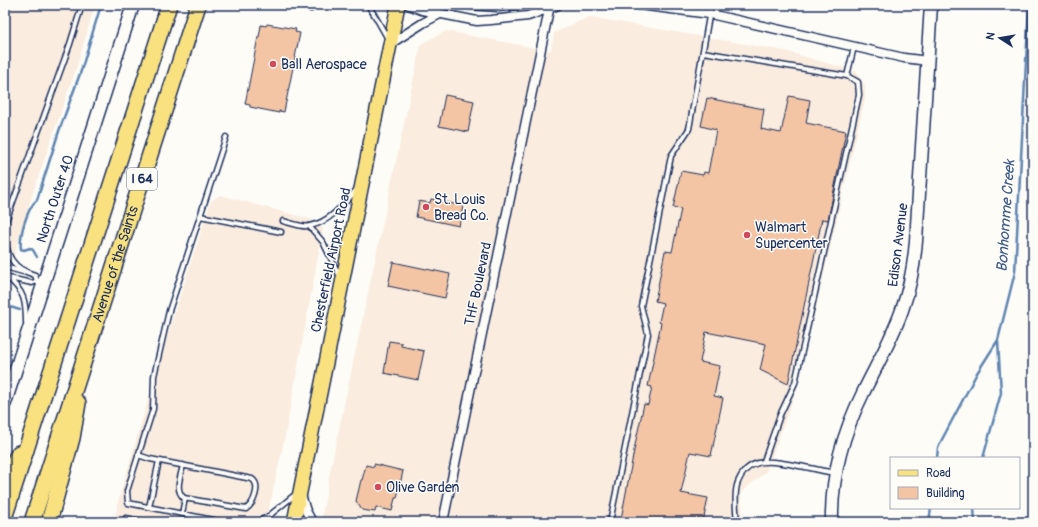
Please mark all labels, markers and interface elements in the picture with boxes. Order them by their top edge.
north arrow [980,18,1020,58]
text: N [984,30,998,41]
place label: Ball Aerospace [281,56,367,73]
marker: Ball Aerospace [268,59,278,69]
street label: North Outer 40 [33,153,77,245]
water label: Bonhomme Creek [993,158,1020,273]
road number: I 64 [127,168,157,190]
street label: Chesterfield Airport Road [307,186,355,334]
place label: St. Louis Bread Co. [434,191,489,224]
marker: St. Louis Bread Co. [421,202,431,212]
street label: Edison Avenue [884,202,912,288]
street label: Avenue of the Saints [88,203,142,324]
place label: Walmart Supercenter [755,219,828,252]
marker: Walmart Supercenter [742,230,752,240]
street label: THF Boulevard [461,240,495,327]
legend [890,457,1020,509]
text: Road [926,466,951,481]
place label: Olive Garden [386,479,460,496]
marker: Olive Garden [373,482,383,492]
text: Building [926,486,965,501]

